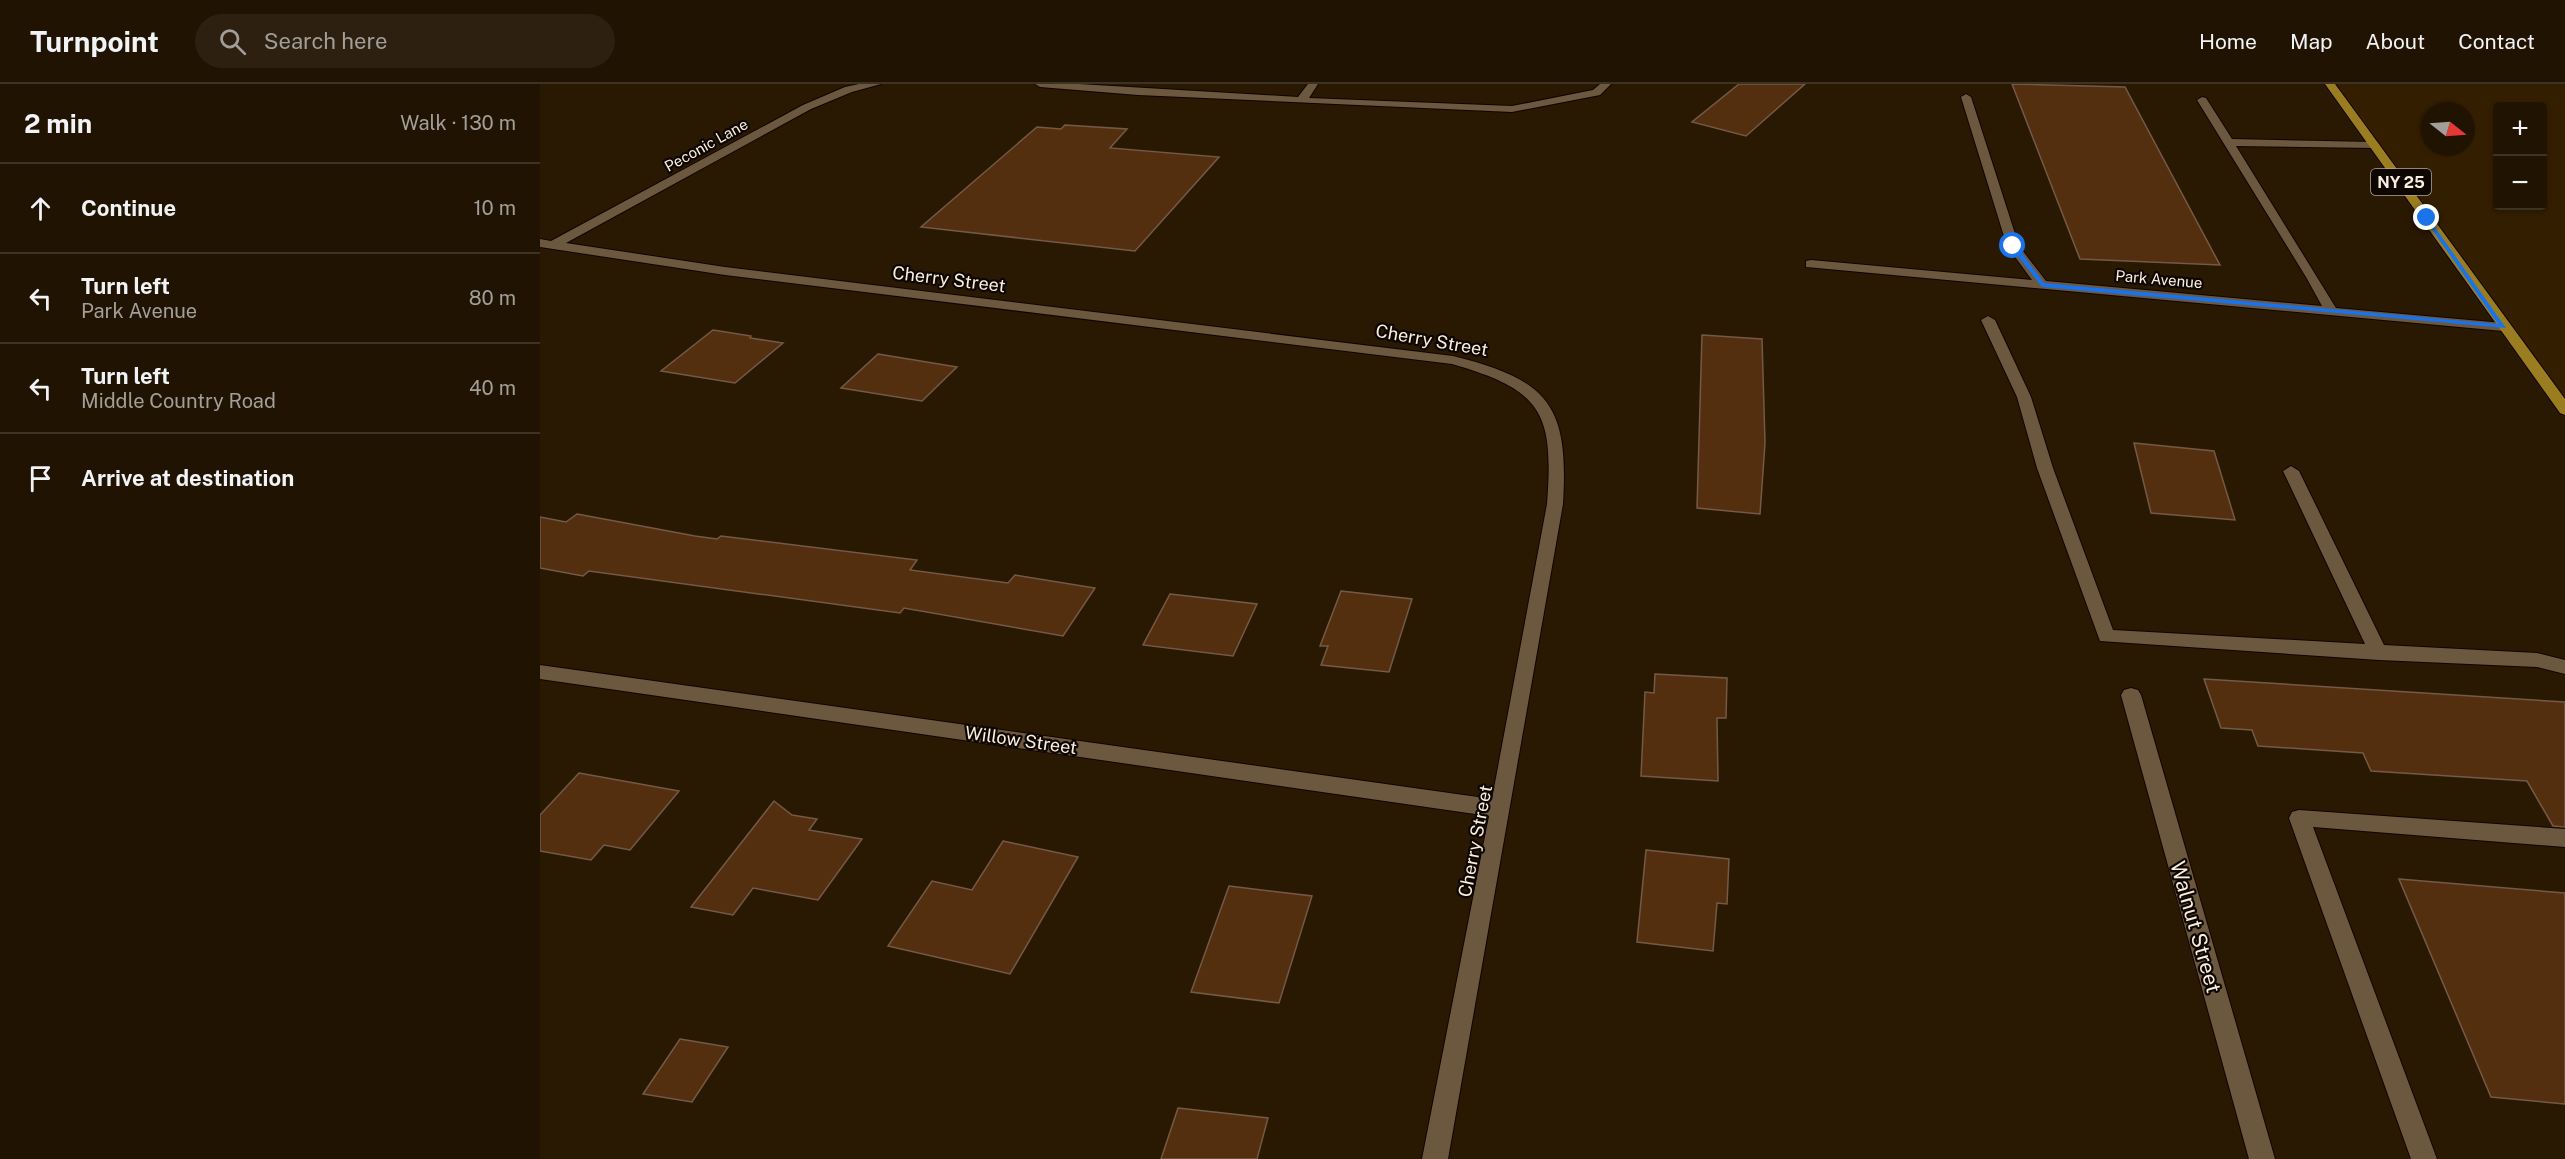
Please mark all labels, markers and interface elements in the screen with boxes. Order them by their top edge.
search box [195,14,615,68]
text: Turnpoint [30,25,159,58]
icon: search [216,25,249,58]
text: Search here [264,28,387,54]
text: Home [2199,29,2257,54]
text: Map [2290,29,2333,54]
text: About [2366,29,2425,54]
text: Contact [2458,29,2535,54]
north arrow [2421,102,2475,156]
map controls [2493,102,2547,210]
button: + [2493,102,2547,156]
text: 2 min [24,108,92,139]
text: Walk · 130 m [400,111,516,135]
street label: Peconic Lane [661,115,751,175]
button: − [2493,156,2547,210]
road number: NY 25 [2371,169,2431,195]
icon: ahead [24,192,57,225]
text: Continue [81,195,176,221]
text: 10 m [473,196,516,220]
route end [2413,204,2439,230]
route start [1999,232,2025,258]
street label: Cherry Street [891,262,1007,296]
street label: Park Avenue [2115,267,2203,291]
text: Turn left [81,273,170,299]
icon: left [24,282,57,315]
text: 80 m [469,286,516,310]
text: Park Avenue [81,299,197,323]
street label: Cherry Street [1374,320,1490,360]
text: Turn left [81,363,170,389]
icon: left [24,372,57,405]
text: 40 m [469,376,516,400]
text: Middle Country Road [81,389,276,413]
icon: arrive [24,462,57,495]
text: Arrive at destination [81,465,294,491]
street label: Willow Street [964,722,1078,758]
street label: Cherry Street [1454,783,1496,899]
street label: Walnut Street [2165,858,2227,996]

